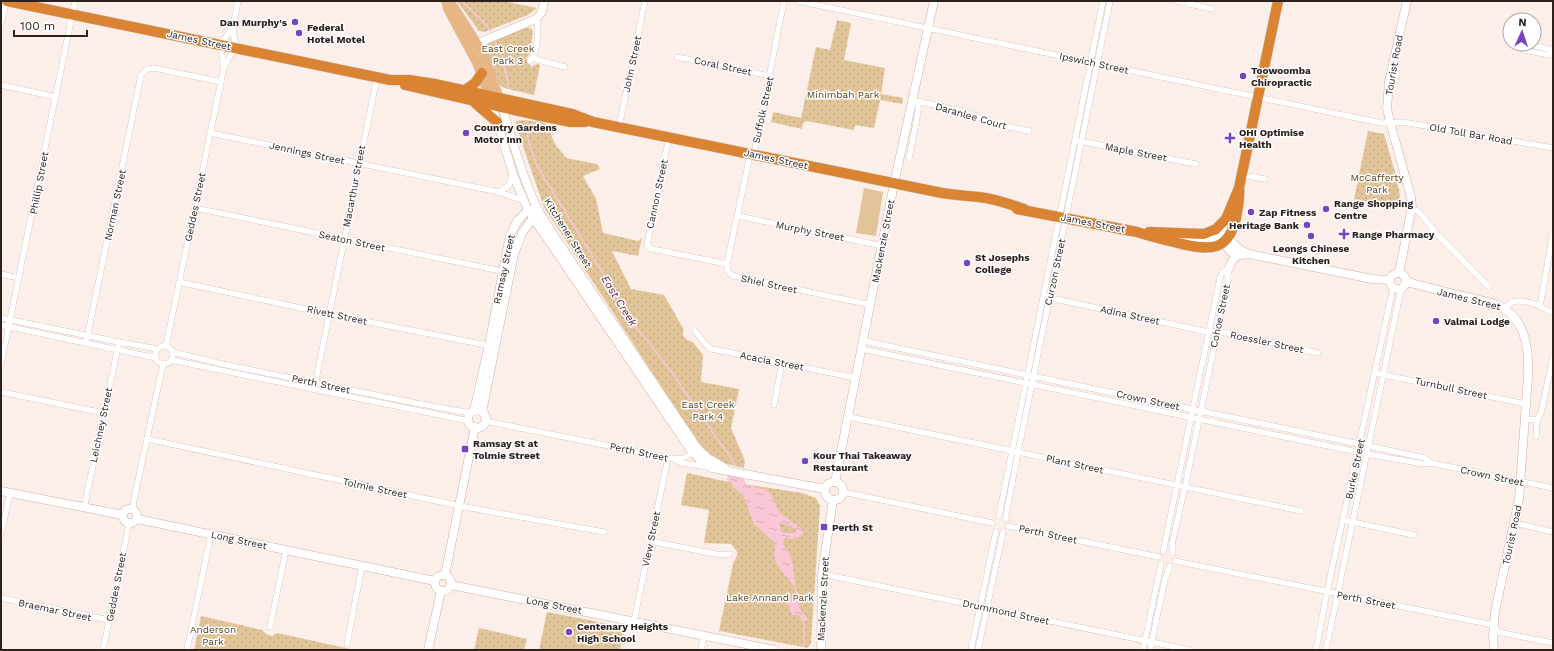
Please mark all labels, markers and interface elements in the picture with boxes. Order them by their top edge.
scale bar [14,12,87,38]
north arrow [1502,12,1542,52]
text: N [1518,16,1527,29]
place label: Dan Murphy's [220,17,288,28]
marker: Dan Murphy's [290,17,300,27]
text: 100 m [20,19,55,33]
place label: Federal Hotel Motel [307,22,366,45]
street label: James Street [166,28,233,52]
marker: Federal Hotel Motel [294,28,304,38]
street label: John Street [621,34,644,93]
street label: Tourist Road [1383,34,1405,96]
park label: East Creek Park 3 [482,43,535,66]
street label: Ipswich Street [1058,50,1130,76]
street label: Coral Street [693,55,754,78]
place label: Toowoomba Chiropractic [1251,65,1312,88]
marker: Toowoomba Chiropractic [1238,71,1248,81]
street label: Suffolk Street [751,75,776,145]
park label: Minimbah Park [807,89,880,100]
street label: Daranlee Court [934,101,1009,132]
street label: Old Toll Bar Road [1429,121,1513,147]
place label: Country Gardens Motor Inn [474,122,558,145]
place label: OH! Optimise Health [1239,127,1304,150]
marker: Country Gardens Motor Inn [461,128,471,138]
marker: OH! Optimise Health [1224,132,1236,144]
street label: Jennings Street [268,140,346,167]
street label: Maple Street [1104,141,1169,164]
street label: Macarthur Street [341,143,367,228]
street label: James Street [743,147,810,171]
street label: Phillip Street [28,150,51,215]
street label: Cannon Street [644,158,670,230]
street label: Norman Street [102,168,128,241]
street label: Geddes Street [182,171,208,242]
park label: McCafferty Park [1350,172,1404,195]
street label: Kitchener Street [542,196,594,271]
street label: Mackenzie Street [870,198,897,284]
place label: Range Shopping Centre [1334,198,1413,221]
marker: Range Shopping Centre [1321,204,1331,214]
marker: Zap Fitness [1246,207,1256,217]
place label: Zap Fitness [1259,207,1317,218]
street label: James Street [1060,211,1127,235]
street label: Murphy Street [775,219,846,243]
place label: Heritage Bank [1229,220,1300,231]
marker: Heritage Bank [1302,220,1312,230]
street label: Seaton Street [318,229,387,254]
marker: Range Pharmacy [1339,229,1349,239]
place label: Range Pharmacy [1352,229,1435,240]
marker: Leongs Chinese Kitchen [1306,231,1316,241]
street label: Ramsay Street [491,232,517,305]
street label: Curzon Street [1043,237,1068,306]
place label: Leongs Chinese Kitchen [1273,243,1350,266]
place label: St Josephs College [975,252,1030,275]
marker: St Josephs College [962,258,972,268]
water label: East Creek [598,273,640,330]
street label: Shiel Street [740,273,799,295]
street label: Cohoe Street [1208,283,1232,349]
street label: James Street [1436,286,1503,312]
street label: Rivett Street [306,303,369,327]
street label: Adina Street [1099,303,1162,327]
marker: Valmai Lodge [1431,316,1441,326]
place label: Valmai Lodge [1444,316,1510,327]
street label: Roessler Street [1229,329,1306,355]
street label: Acacia Street [739,349,806,373]
street label: Perth Street [291,372,352,396]
street label: Turnbull Street [1414,375,1489,401]
street label: Leichney Street [88,386,114,463]
street label: Crown Street [1115,388,1182,412]
park label: East Creek Park 4 [682,399,735,422]
street label: Burke Street [1343,437,1367,500]
place label: Ramsay St at Tolmie Street [473,438,540,461]
street label: Perth Street [609,440,670,464]
marker: Ramsay St at Tolmie Street [460,444,470,454]
place label: Kour Thai Takeaway Restaurant [813,450,912,473]
street label: Plant Street [1045,453,1106,476]
marker: Kour Thai Takeaway Restaurant [800,456,810,466]
street label: Crown Street [1459,464,1526,488]
street label: Tolmie Street [342,476,409,500]
street label: Tourist Road [1500,504,1524,566]
street label: View Street [640,509,662,568]
marker: Perth St [819,522,829,532]
place label: Perth St [832,522,873,533]
street label: Perth Street [1018,522,1079,546]
street label: Long Street [210,529,269,551]
street label: Geddes Street [104,551,128,622]
street label: Mackenzie Street [815,556,831,641]
street label: Perth Street [1336,589,1397,611]
park label: Lake Annand Park [726,592,814,603]
street label: Long Street [525,594,584,616]
street label: Braemar Street [17,597,93,623]
street label: Drummond Street [962,597,1051,627]
place label: Centenary Heights High School [577,621,669,644]
park label: Anderson Park [190,624,236,647]
marker: Centenary Heights High School [564,627,574,637]

